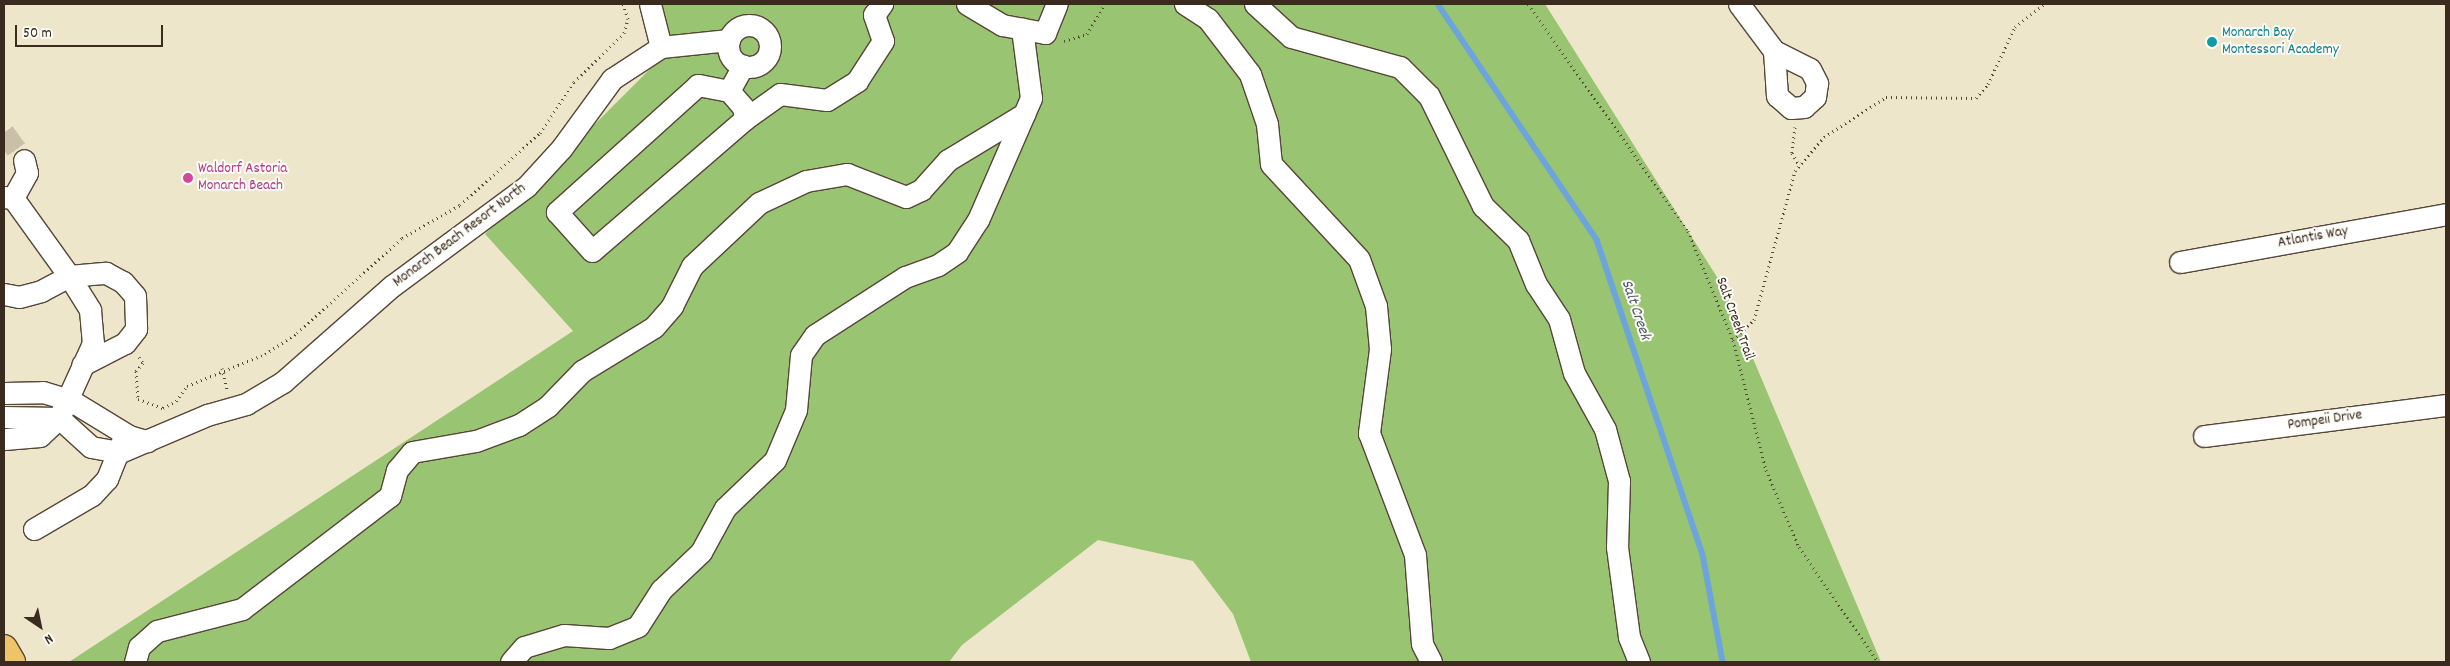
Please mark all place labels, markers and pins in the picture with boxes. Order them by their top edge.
place label: Monarch Bay Montessori Academy [2222,24,2339,59]
marker: Monarch Bay Montessori Academy [2206,36,2218,48]
place label: Waldorf Astoria Monarch Beach [198,160,287,195]
marker: Waldorf Astoria Monarch Beach [182,172,194,184]

